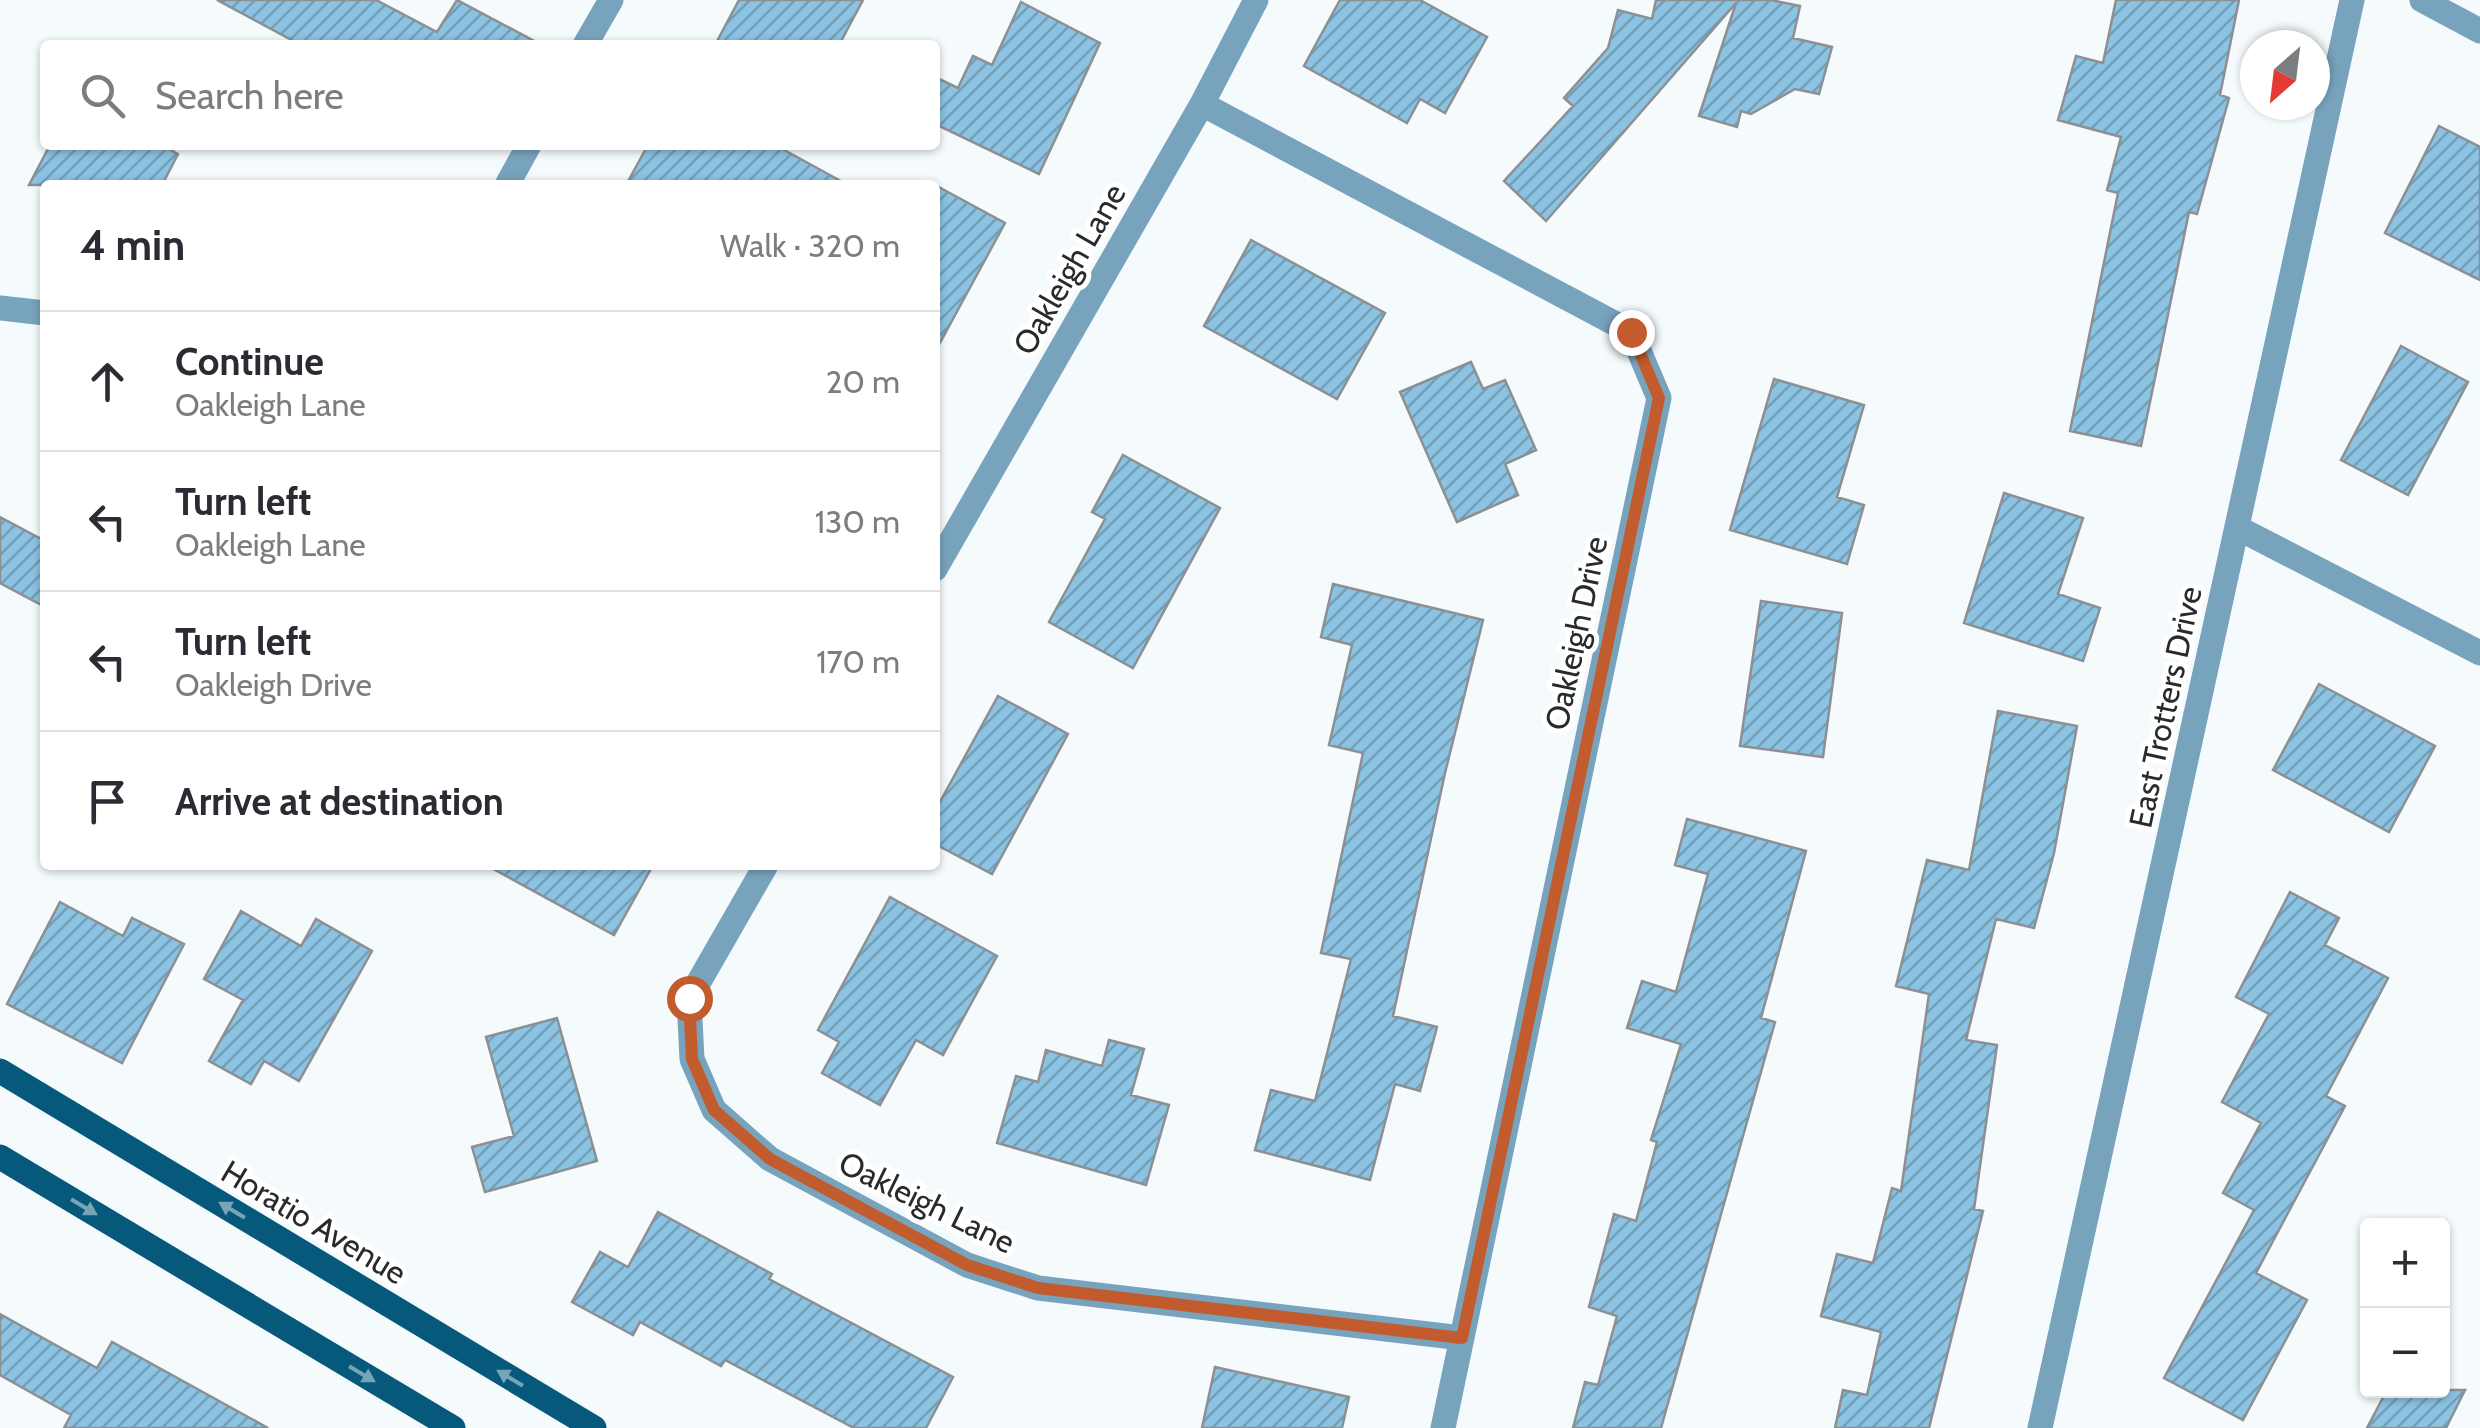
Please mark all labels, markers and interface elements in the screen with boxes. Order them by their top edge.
north arrow [2240,30,2330,120]
search box [40,40,940,150]
icon: search [75,68,130,123]
text: Search here [155,72,344,119]
street label: Oakleigh Lane [1004,177,1134,361]
text: 4 min [80,219,185,271]
text: Walk · 320 m [720,226,900,265]
route end [1609,310,1655,356]
text: Continue [175,338,324,385]
icon: ahead [80,354,135,409]
text: 20 m [826,362,900,401]
text: Oakleigh Lane [175,385,366,424]
text: Turn left [175,478,311,525]
icon: left [80,494,135,549]
text: 130 m [815,502,900,541]
text: Oakleigh Lane [175,525,366,564]
street label: Oakleigh Drive [1536,533,1616,733]
street label: East Trotters Drive [2120,583,2210,831]
text: Turn left [175,618,311,665]
icon: left [80,634,135,689]
text: 170 m [816,642,900,681]
text: Oakleigh Drive [175,665,372,704]
icon: arrive [80,774,135,829]
text: Arrive at destination [175,778,504,825]
route start [667,976,713,1022]
street label: Oakleigh Lane [833,1143,1021,1261]
street label: Horatio Avenue [215,1152,413,1292]
one-way arrow [70,1198,98,1215]
one-way arrow [218,1202,246,1219]
map controls [2360,1218,2450,1398]
button: + [2360,1218,2450,1308]
button: − [2360,1308,2450,1398]
one-way arrow [348,1365,376,1382]
one-way arrow [496,1370,524,1387]

